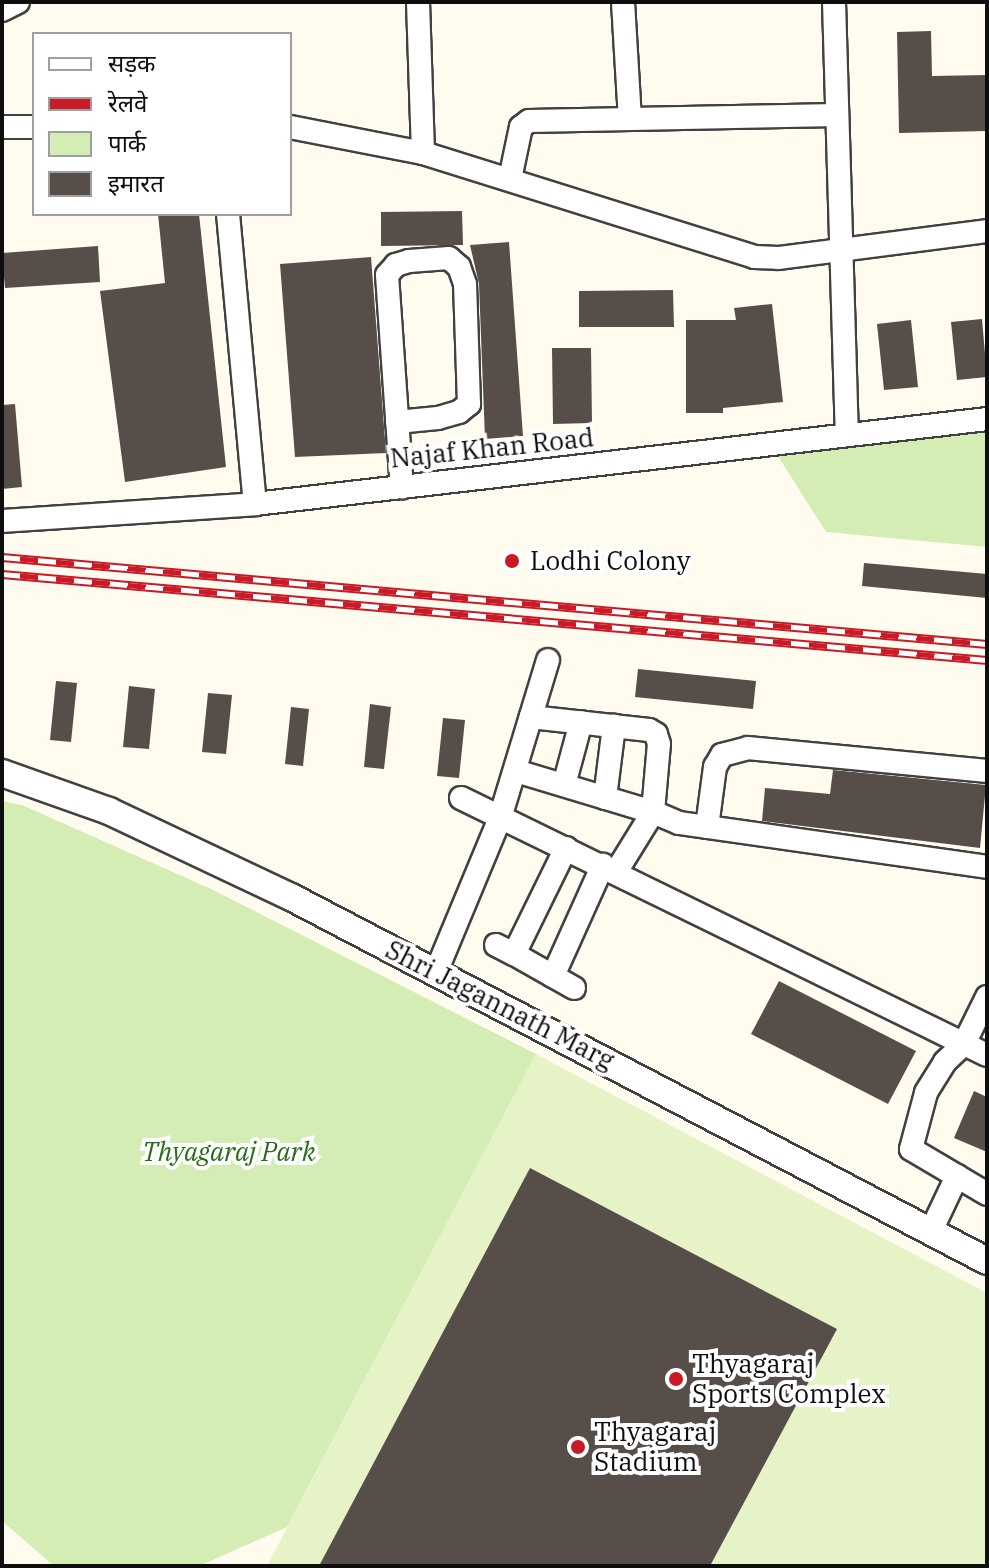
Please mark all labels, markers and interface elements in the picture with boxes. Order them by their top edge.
legend [32,32,292,216]
text: सड़क [108,47,156,79]
text: रेलवे [108,87,147,119]
text: पार्क [108,127,146,159]
text: इमारत [108,167,164,199]
street label: Najaf Khan Road [389,422,595,474]
place label: Lodhi Colony [530,545,691,577]
marker: Lodhi Colony [501,550,523,572]
street label: Shri Jagannath Marg [380,934,620,1076]
park label: Thyagaraj Park [142,1136,316,1168]
place label: Thyagaraj Sports Complex [692,1348,886,1410]
marker: Thyagaraj Sports Complex [667,1370,685,1388]
place label: Thyagaraj Stadium [594,1416,716,1478]
marker: Thyagaraj Stadium [569,1438,587,1456]

